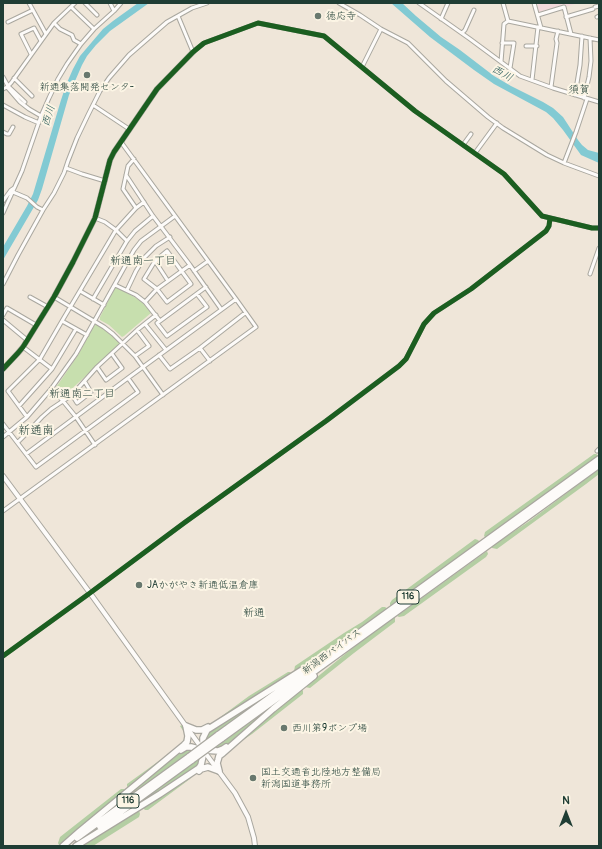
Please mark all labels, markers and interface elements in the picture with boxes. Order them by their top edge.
place label: 徳応寺 [326,10,356,22]
marker: 徳応寺 [313,11,323,21]
water label: 西川 [489,63,515,85]
marker: 新通集落開発センタ- [82,70,92,80]
place label: 新通集落開発センタ- [40,81,134,93]
district label: 須賀 [568,83,590,97]
water label: 西川 [40,104,58,128]
district label: 新通南一丁目 [110,254,176,268]
district label: 新通南二丁目 [49,387,115,401]
district label: 新通南 [18,424,54,438]
place label: JAかがやき新通低温倉庫 [147,579,258,591]
marker: JAかがやき新通低温倉庫 [134,580,144,590]
road number: 116 [397,590,419,604]
district label: 新通 [243,606,265,620]
street label: 新潟西バイパス [300,627,364,677]
place label: 西川第9ポンプ場 [292,722,367,734]
marker: 西川第9ポンプ場 [279,723,289,733]
place label: 国土交通省北陸地方整備局 新潟国道事務所 [261,766,381,790]
marker: 国土交通省北陸地方整備局 新潟国道事務所 [248,773,258,783]
north arrow [546,793,586,833]
road number: 116 [117,794,139,808]
text: N [562,794,570,807]

